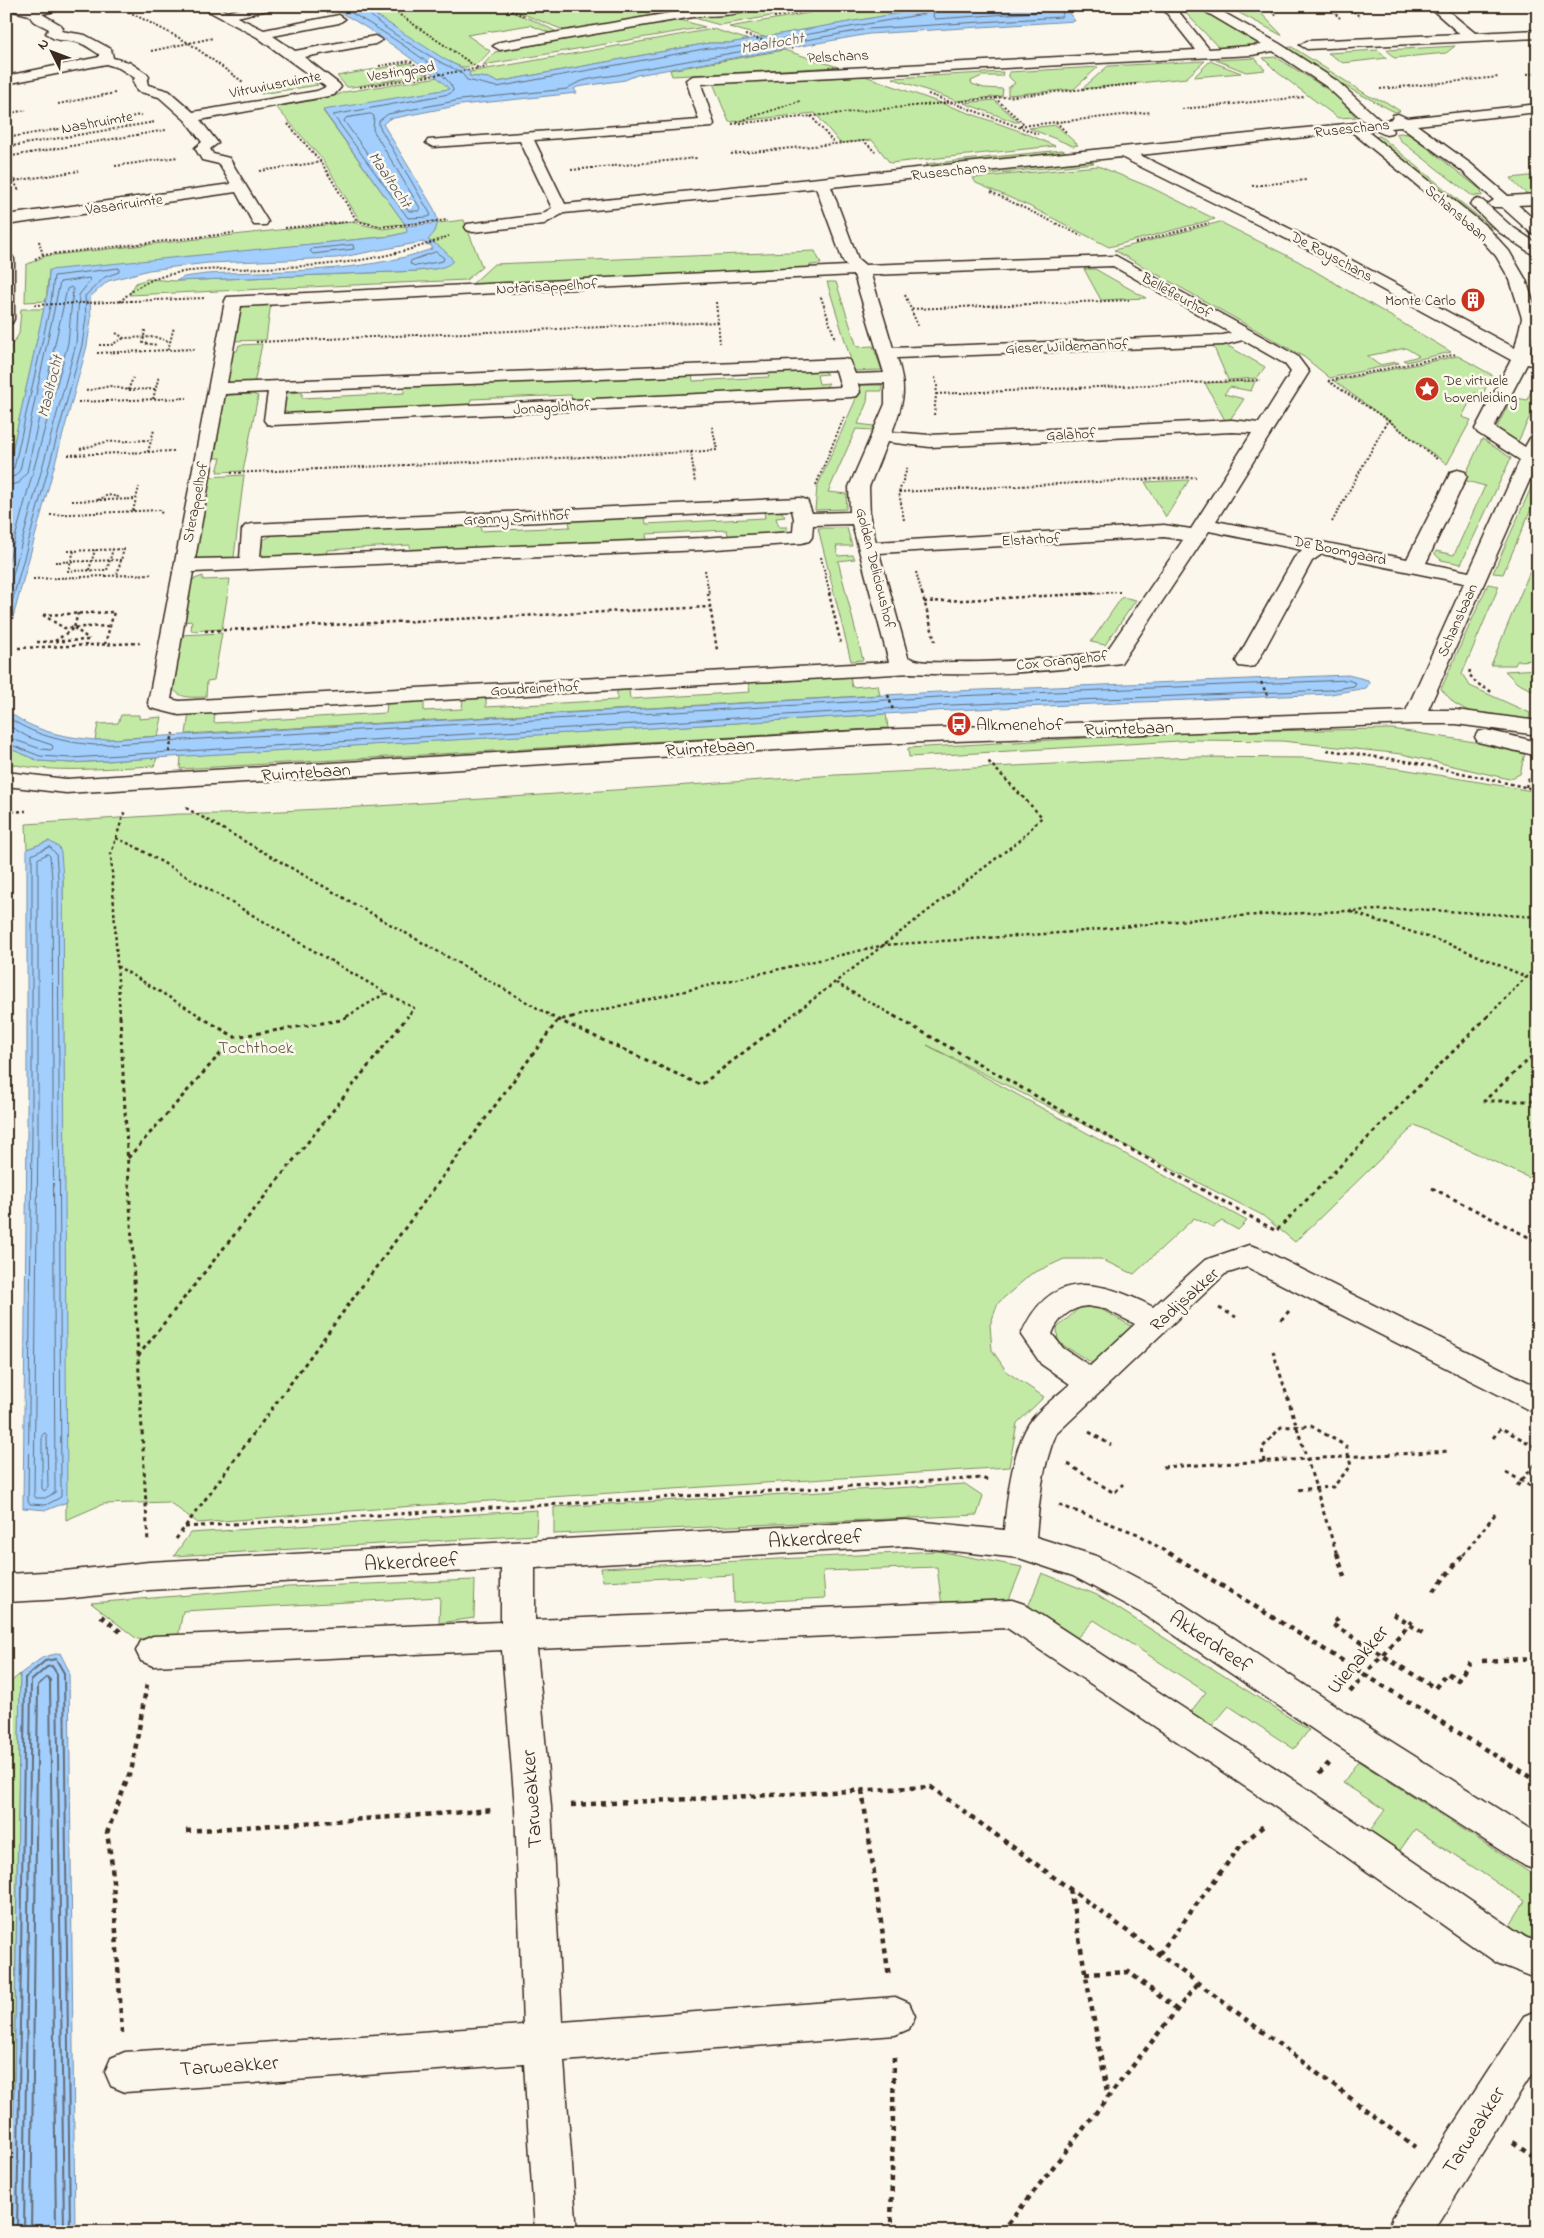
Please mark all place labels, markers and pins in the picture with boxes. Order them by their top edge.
building icon: Monte Carlo [1460,287,1486,313]
place label: Monte Carlo [1385,290,1456,312]
place label: De virtuele bovenleiding [1443,370,1518,410]
place icon: De virtuele bovenleiding [1414,376,1440,402]
bus stop icon: Alkmenehof [946,711,972,737]
place label: Alkmenehof [976,713,1064,739]

